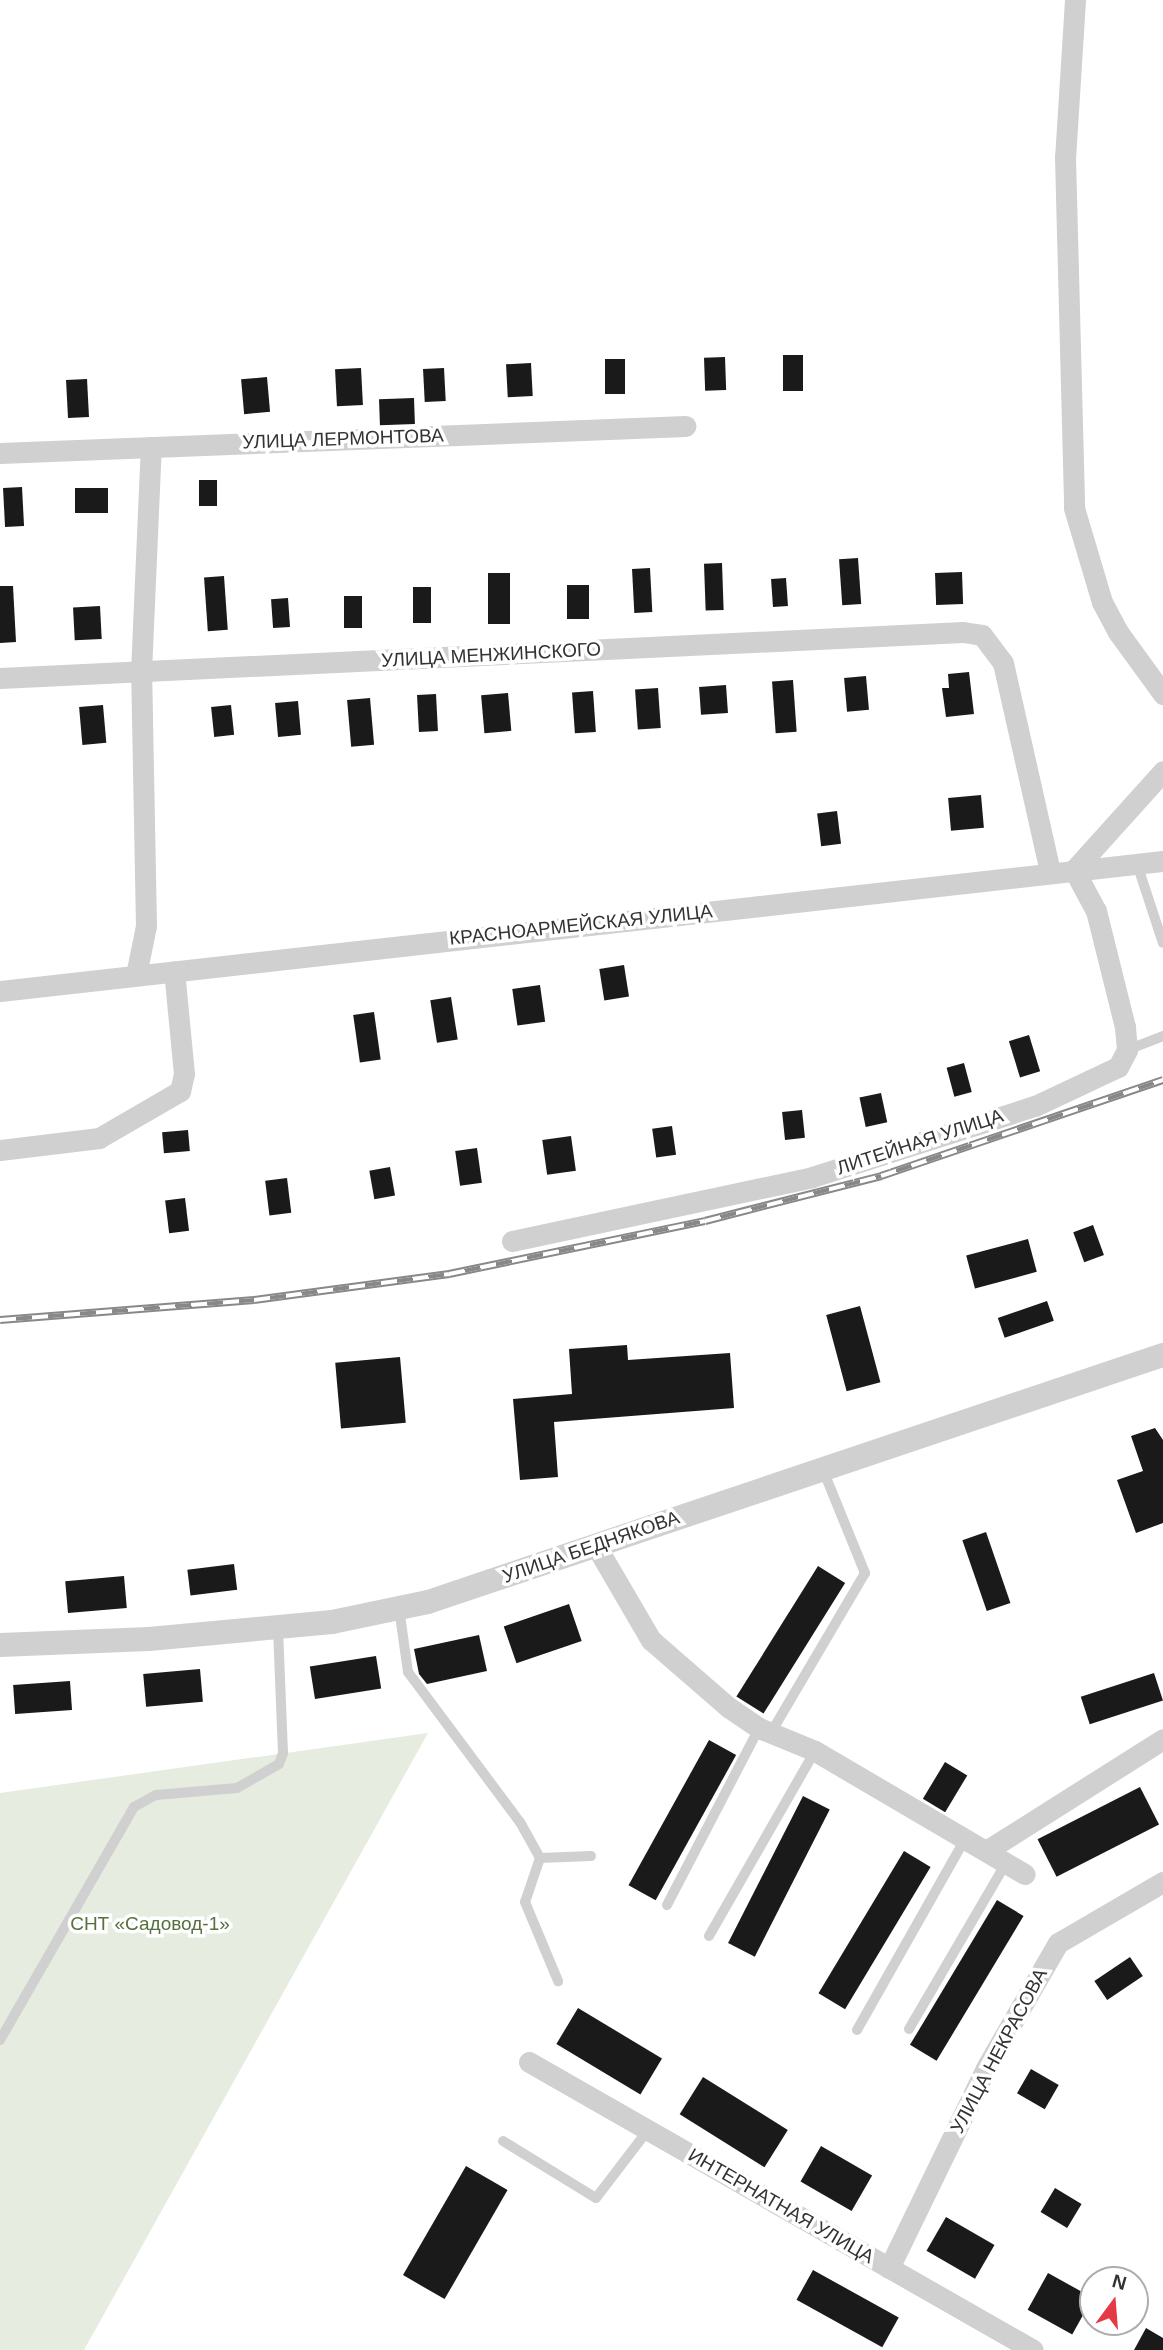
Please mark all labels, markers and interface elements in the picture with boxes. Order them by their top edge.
street label: УЛИЦА ЛЕРМОНТОВА [242,424,444,454]
street label: УЛИЦА МЕНЖИНСКОГО [381,638,601,672]
street label: КРАСНОАРМЕЙСКАЯ УЛИЦА [448,900,714,950]
street label: ЛИТЕЙНАЯ УЛИЦА [834,1104,1006,1180]
street label: УЛИЦА БЕДНЯКОВА [500,1506,682,1588]
park label: СНТ «Садовод-1» [70,1913,230,1935]
street label: УЛИЦА НЕКРАСОВА [946,1965,1052,2137]
street label: ИНТЕРНАТНАЯ УЛИЦА [684,2143,878,2269]
north arrow [1079,2266,1149,2336]
text: N [1110,2270,1129,2294]

